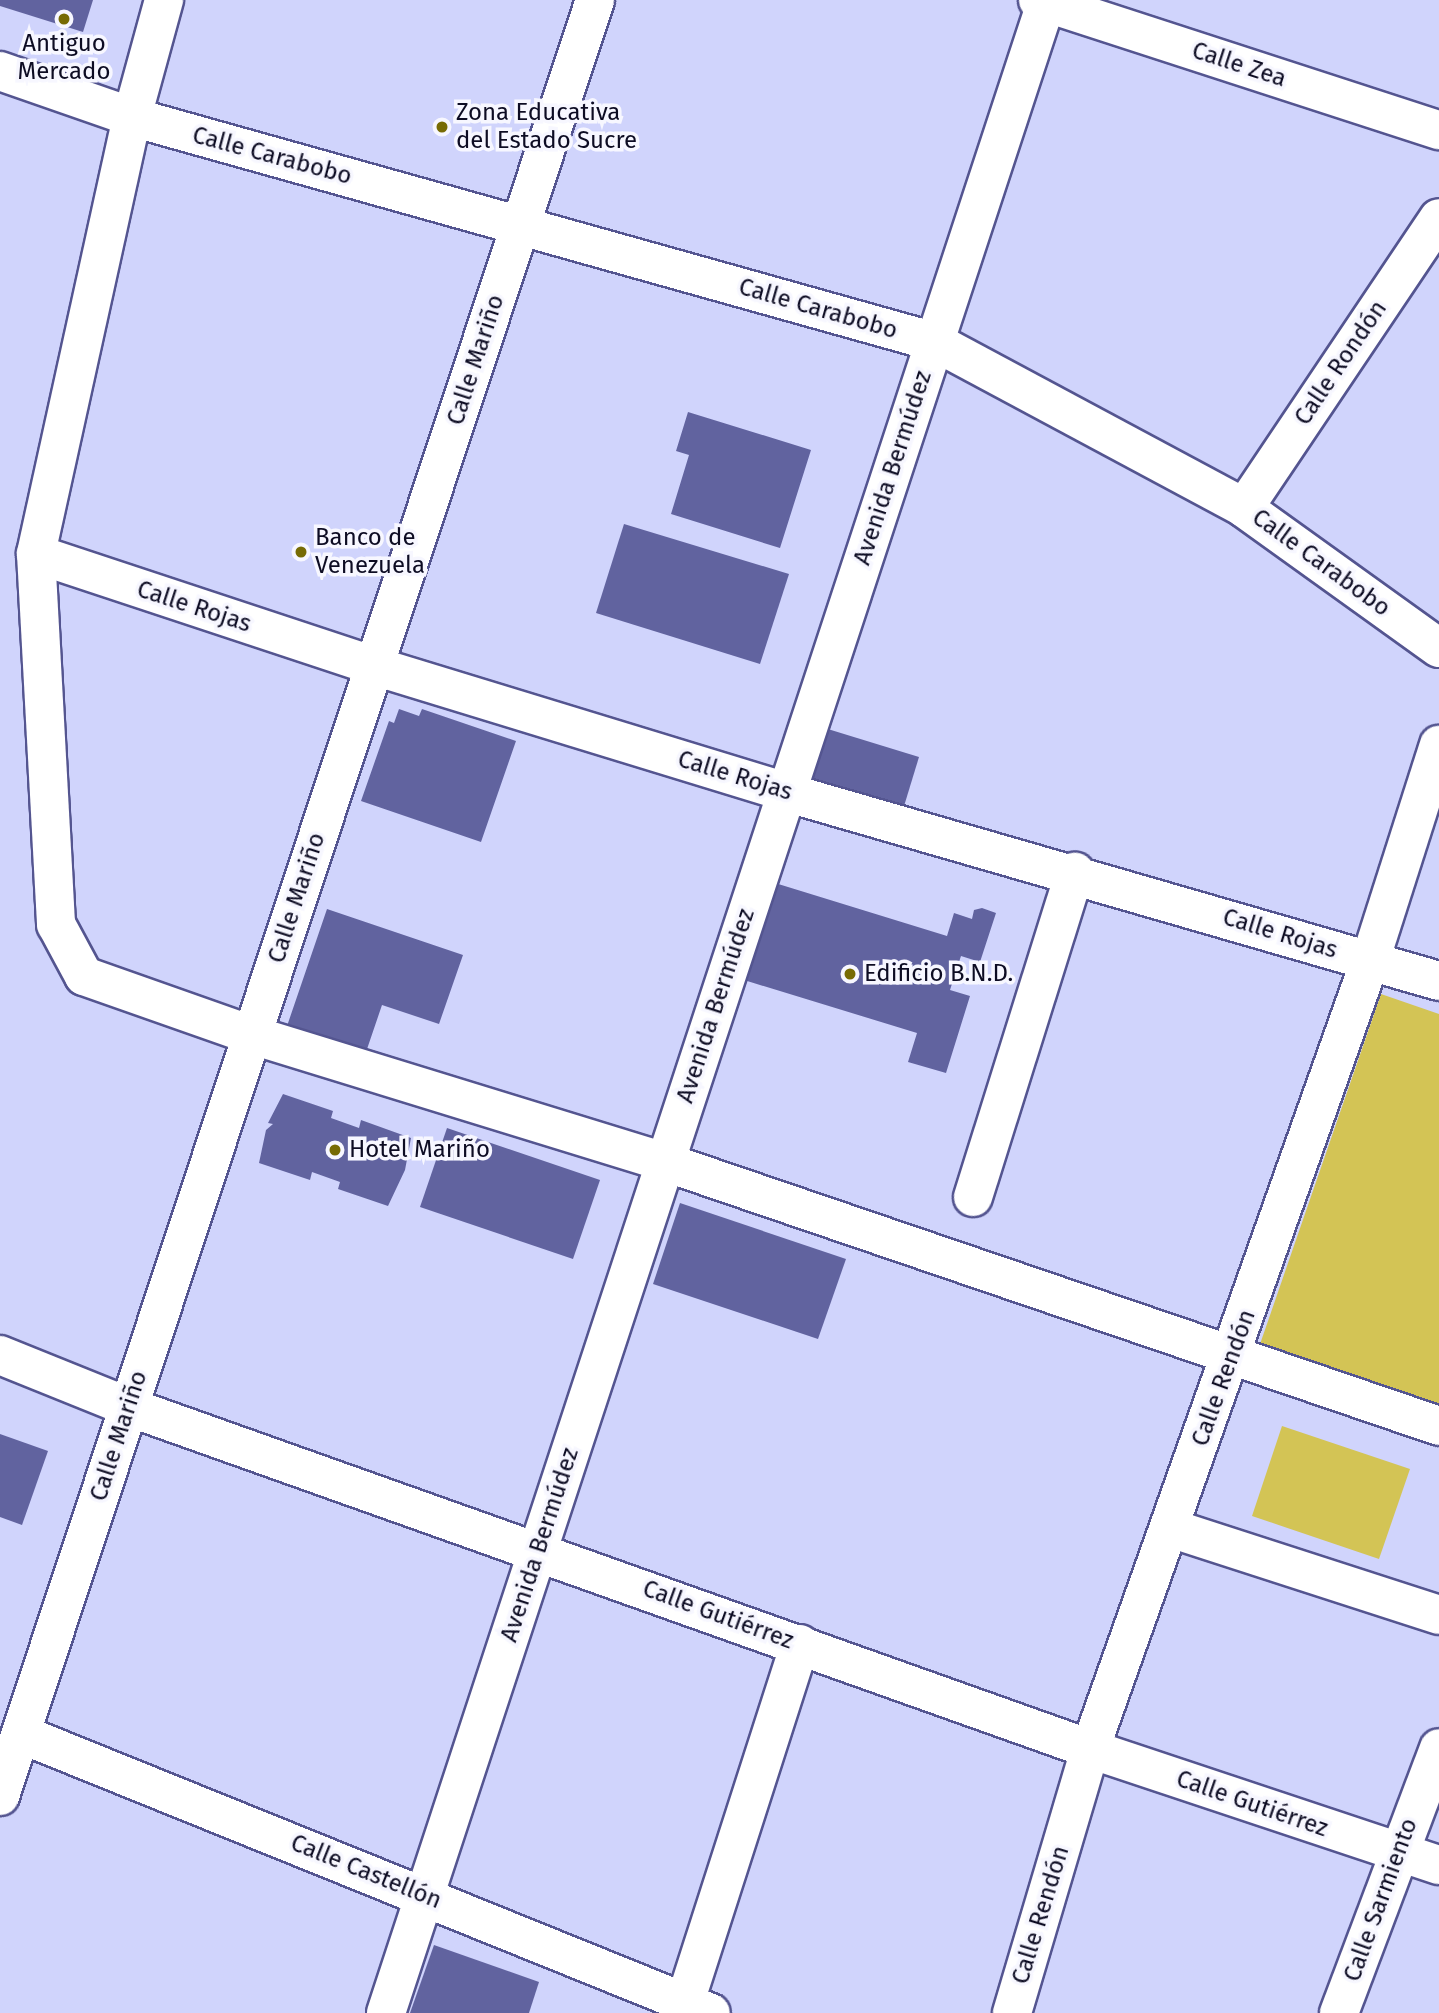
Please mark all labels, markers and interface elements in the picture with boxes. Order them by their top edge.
marker: Antiguo Mercado [56,11,72,27]
place label: Antiguo Mercado [18,30,110,86]
street label: Calle Zea [1188,36,1290,94]
place label: Zona Educativa del Estado Sucre [456,99,637,155]
marker: Zona Educativa del Estado Sucre [434,119,450,135]
street label: Calle Carabobo [189,121,355,191]
street label: Calle Carabobo [735,273,901,345]
street label: Calle Mariño [441,291,511,429]
street label: Calle Rondón [1289,295,1393,431]
street label: Avenida Bermúdez [848,367,938,569]
street label: Calle Carabobo [1246,503,1396,623]
place label: Banco de Venezuela [315,524,425,580]
marker: Banco de Venezuela [293,544,309,560]
street label: Calle Rojas [133,575,255,639]
street label: Calle Rojas [674,745,796,807]
street label: Calle Mariño [262,829,332,967]
street label: Calle Rojas [1219,903,1341,965]
street label: Avenida Bermúdez [671,905,761,1107]
place label: Edificio B.N.D. [864,960,1013,988]
marker: Edificio B.N.D. [842,966,858,982]
place label: Hotel Mariño [349,1136,490,1164]
marker: Hotel Mariño [327,1142,343,1158]
street label: Calle Rendón [1186,1306,1262,1450]
street label: Calle Mariño [84,1367,154,1505]
street label: Avenida Bermúdez [495,1444,585,1646]
street label: Calle Gutiérrez [639,1574,797,1656]
street label: Calle Gutiérrez [1173,1765,1331,1843]
street label: Calle Sarmiento [1338,1814,1424,1986]
street label: Calle Castellón [286,1829,446,1915]
street label: Calle Rendón [1006,1842,1076,1988]

